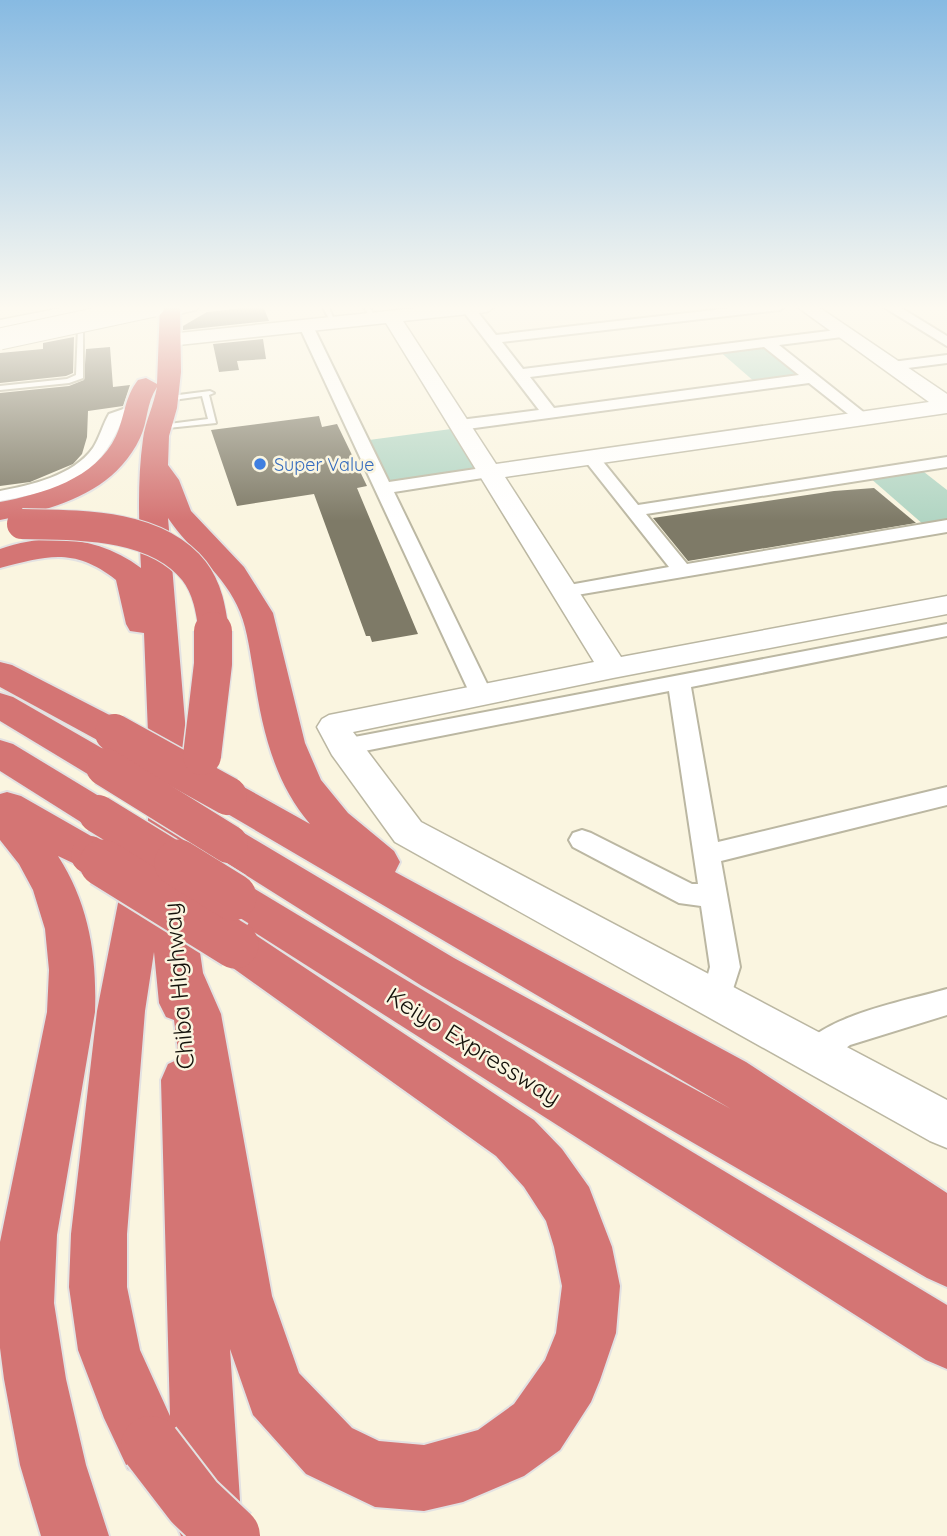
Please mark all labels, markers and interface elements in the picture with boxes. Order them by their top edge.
place label: Super Value [274,453,374,476]
marker: Super Value [252,456,268,472]
street label: Chiba Highway [156,901,200,1071]
street label: Keiyo Expressway [381,980,567,1112]

